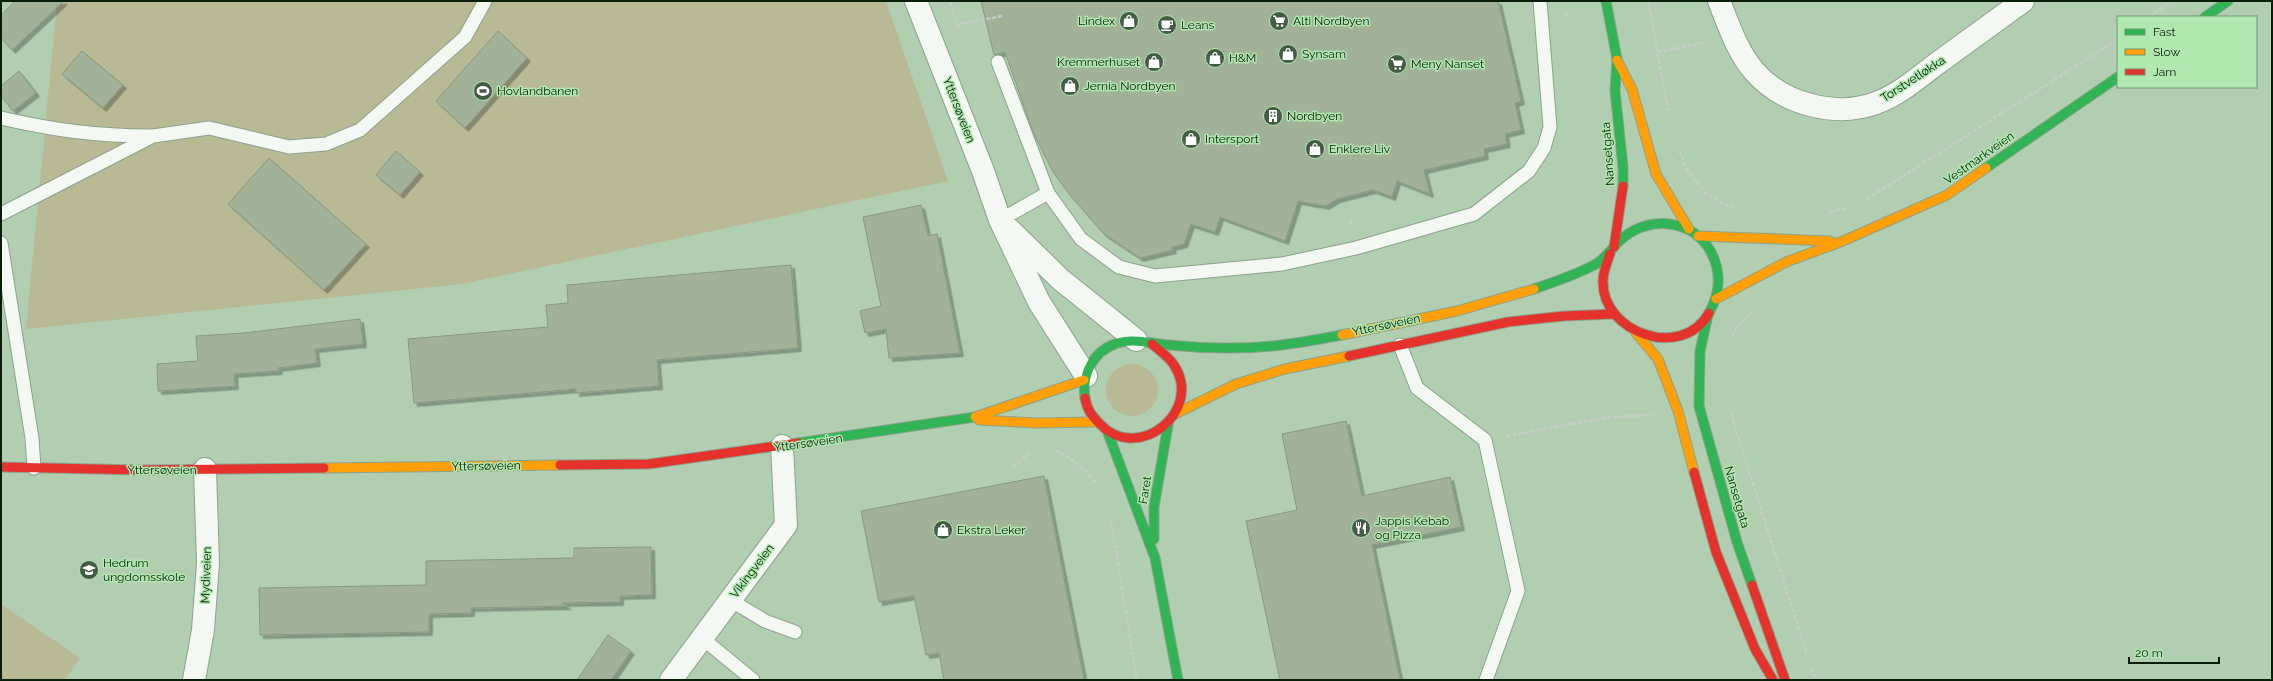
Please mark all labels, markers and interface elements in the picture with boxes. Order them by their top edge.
shop icon: Lindex [1118,10,1140,32]
supermarket icon: Alti Nordbyen [1268,10,1290,32]
place label: Lindex [1078,14,1115,28]
cafe icon: Leans [1156,14,1178,36]
place label: Alti Nordbyen [1293,14,1369,28]
legend [2117,16,2257,88]
place label: Leans [1181,18,1214,32]
text: Fast [2153,25,2176,39]
shop icon: Synsam [1277,43,1299,65]
text: Slow [2153,45,2180,59]
shop icon: H&M [1204,47,1226,69]
place label: Synsam [1302,47,1346,61]
shop icon: Kremmerhuset [1143,51,1165,73]
place label: H&M [1229,51,1256,65]
supermarket icon: Meny Nanset [1386,53,1408,75]
street label: Torstvetløkka [1878,53,1948,105]
place label: Kremmerhuset [1057,55,1140,69]
place label: Meny Nanset [1411,57,1484,71]
text: Jam [2153,65,2176,79]
street label: Yttersøveien [940,75,978,145]
shop icon: Jernia Nordbyen [1059,75,1081,97]
place label: Jernia Nordbyen [1084,79,1175,93]
sports icon: Hovlandbanen [472,80,494,102]
place label: Hovlandbanen [497,84,578,98]
building icon: Nordbyen [1262,105,1284,127]
place label: Nordbyen [1287,109,1342,123]
street label: Nansetgata [1599,122,1617,186]
shop icon: Intersport [1180,128,1202,150]
street label: Vestmarkveien [1941,129,2017,187]
place label: Intersport [1205,132,1259,146]
shop icon: Enklere Liv [1304,138,1326,160]
place label: Enklere Liv [1329,142,1391,156]
street label: Yttersøveien [1351,311,1421,339]
street label: Yttersøveien [773,431,843,455]
street label: Yttersøveien [451,458,521,474]
street label: Yttersøveien [127,463,197,477]
street label: Nansetgata [1721,464,1753,530]
street label: Faret [1136,475,1154,505]
place label: Jappis Kebab og Pizza [1375,514,1449,542]
restaurant icon: Jappis Kebab og Pizza [1350,517,1372,539]
shop icon: Ekstra Leker [932,519,954,541]
place label: Ekstra Leker [957,523,1026,537]
street label: Vikingveien [727,541,777,601]
street label: Mydiveien [198,546,214,604]
place label: Hedrum ungdomsskole [103,556,185,584]
school or university icon: Hedrum ungdomsskole [78,559,100,581]
scale bar [2129,639,2219,665]
text: 20 m [2135,646,2163,660]

